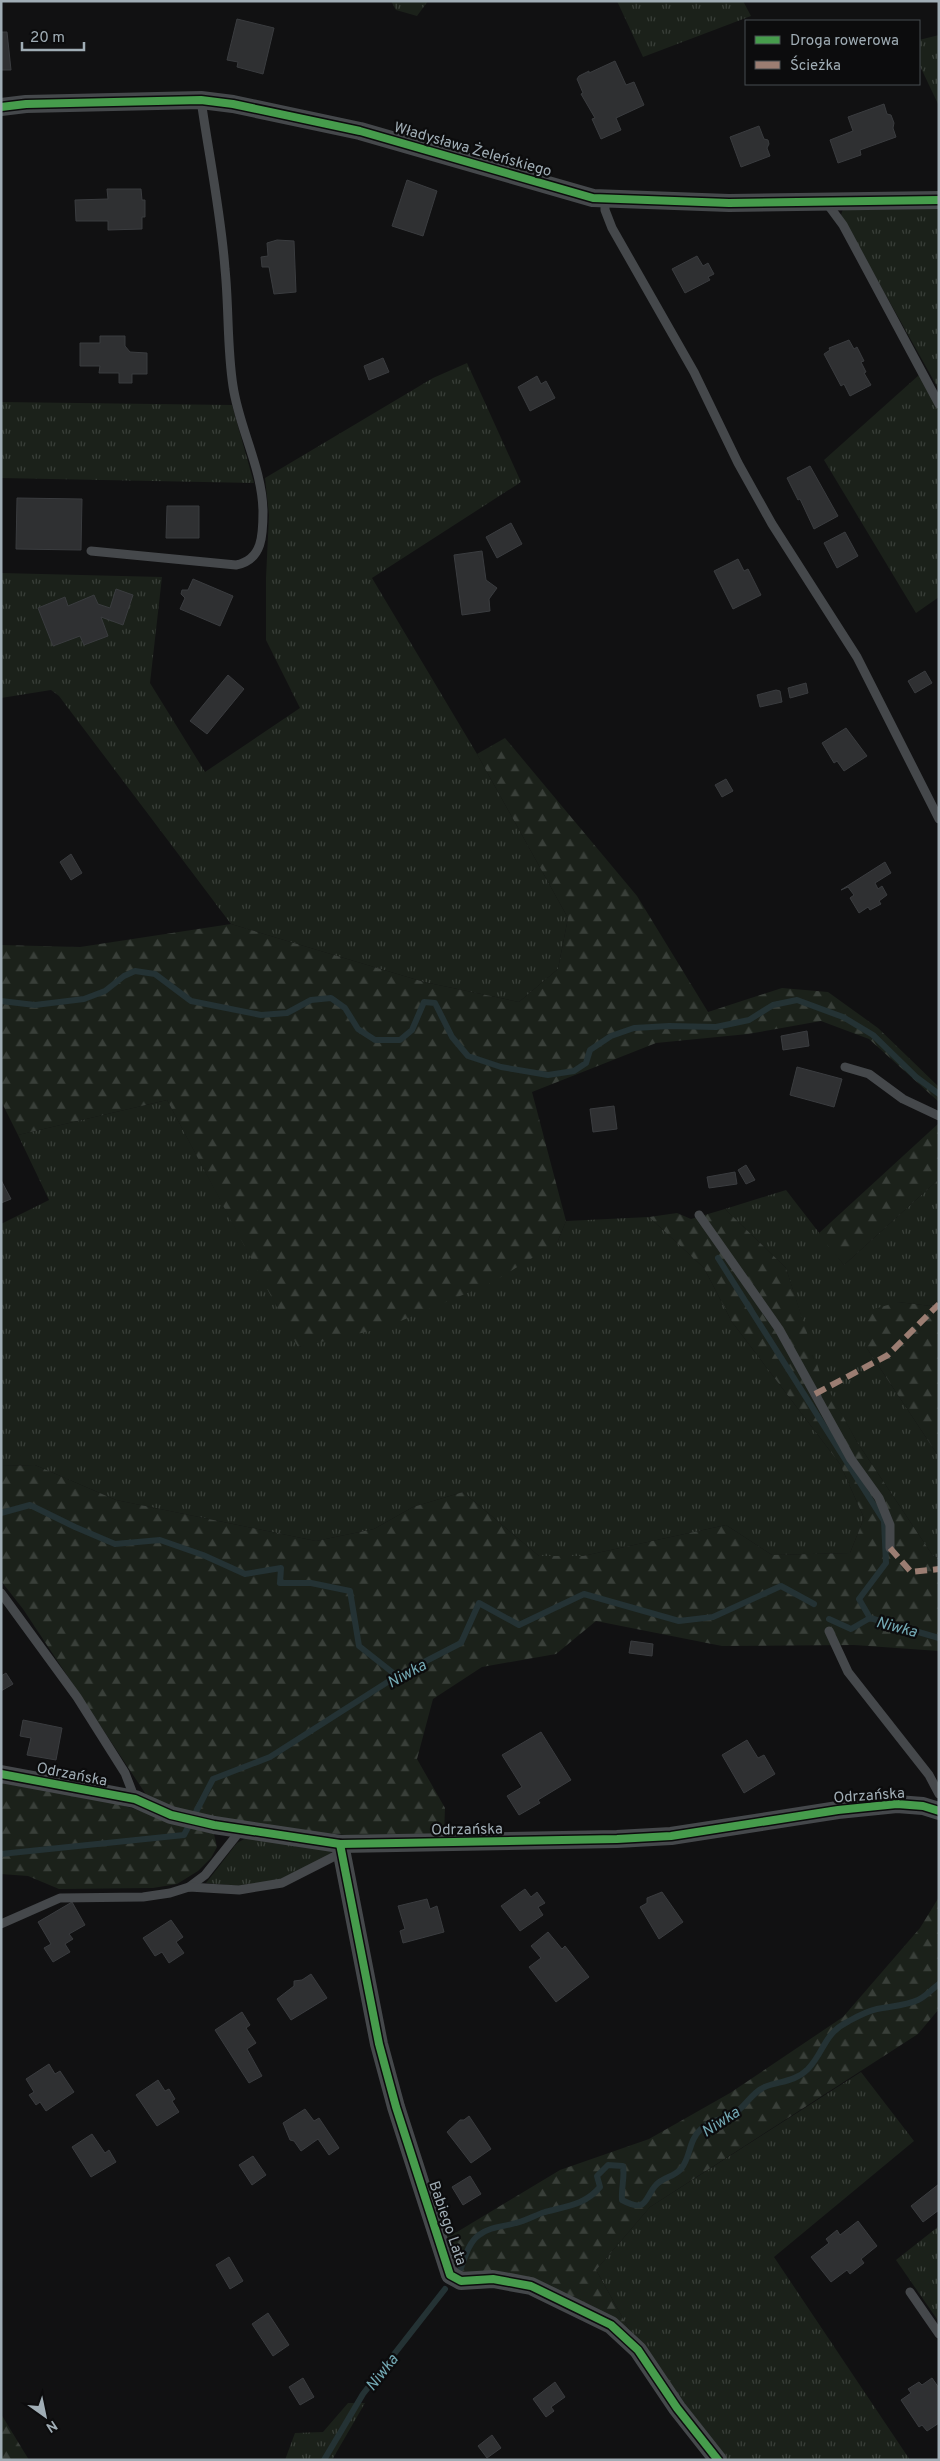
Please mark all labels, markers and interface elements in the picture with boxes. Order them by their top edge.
scale bar [22,20,85,52]
legend [745,20,920,85]
text: 20 m [30,29,65,48]
text: Droga rowerowa [790,32,899,51]
text: Ścieżka [790,55,841,76]
street label: Władysława Żeleńskiego [391,118,554,182]
water label: Niwka [874,1613,920,1643]
water label: Niwka [384,1656,431,1694]
street label: Odrzańska [35,1759,109,1792]
street label: Odrzańska [833,1785,905,1808]
street label: Odrzańska [431,1820,503,1841]
water label: Niwka [698,2103,745,2142]
street label: Babiego Lata [423,2179,470,2268]
water label: Niwka [362,2350,404,2396]
north arrow [20,2391,70,2441]
text: N [42,2416,60,2436]

